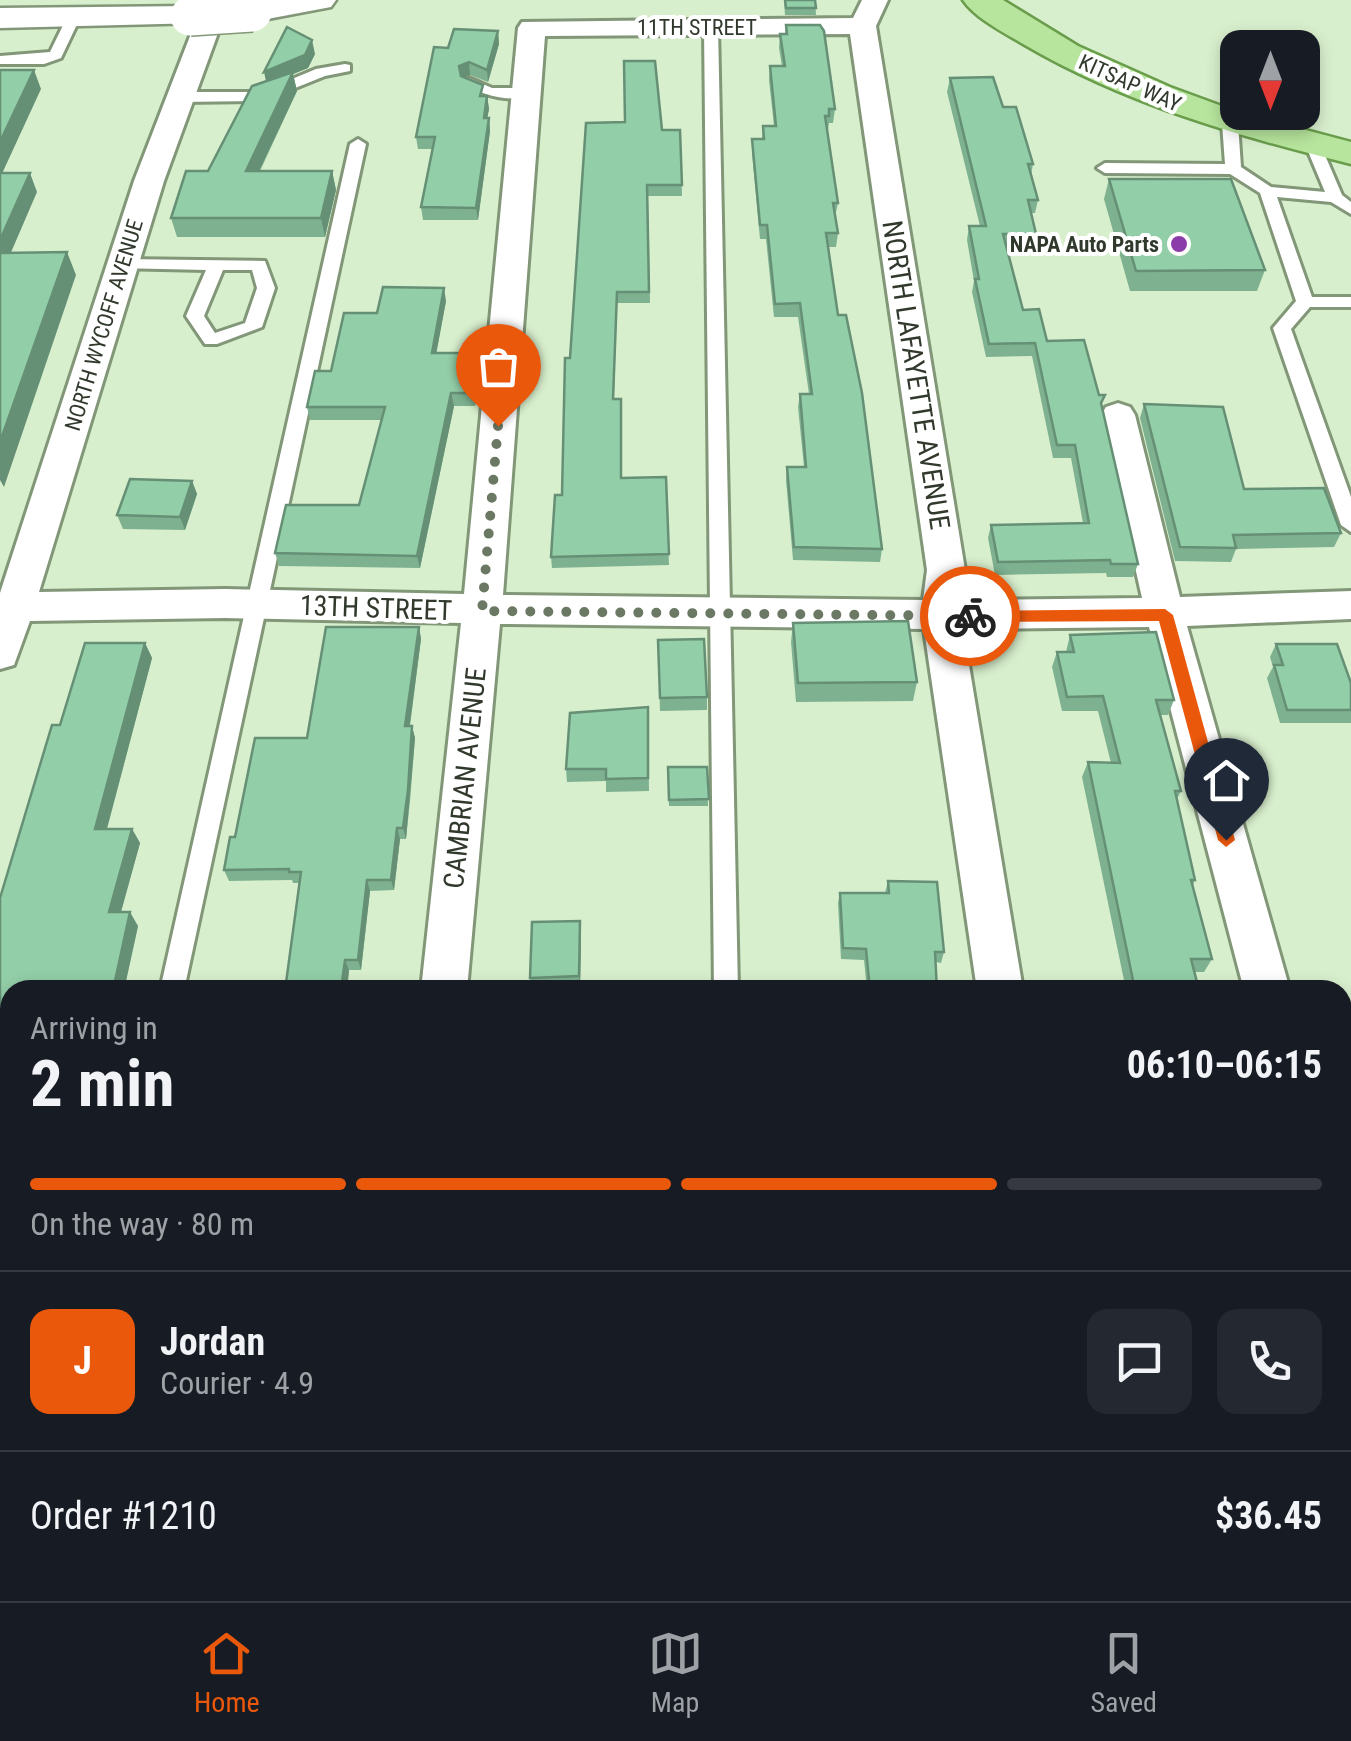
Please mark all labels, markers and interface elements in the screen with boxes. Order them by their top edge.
street label: 11TH STREET [637,15,757,40]
north arrow [1220,30,1320,130]
map controls [1220,30,1320,130]
street label: KITSAP WAY [1075,49,1185,117]
street label: NORTH WYCOFF AVENUE [60,216,148,434]
street label: NORTH LAFAYETTE AVENUE [875,218,957,532]
place label: NAPA Auto Parts [1010,232,1159,257]
marker: NAPA Auto Parts [1168,233,1190,255]
pin [456,324,541,427]
icon: bag [471,339,526,394]
courier [920,566,1020,666]
street label: 13TH STREET [299,589,453,627]
icon: bike [943,589,998,644]
street label: CAMBRIAN AVENUE [437,666,493,890]
pin [1184,738,1269,841]
icon: home [1199,753,1254,808]
text: Arriving in [30,1009,158,1047]
text: 06:10–06:15 [1127,1043,1322,1087]
text: 2 min [30,1046,174,1122]
text: On the way · 80 m [30,1205,254,1243]
button: chat [1087,1309,1192,1414]
button: phone [1217,1309,1322,1414]
text: Jordan [160,1320,265,1364]
text: J [73,1339,92,1383]
text: Courier · 4.9 [160,1364,314,1402]
text: Order #1210 [30,1494,217,1538]
text: $36.45 [1215,1494,1322,1538]
tab: Home [194,1626,260,1719]
tab: Map [648,1626,703,1719]
tab: Saved [1090,1626,1157,1719]

